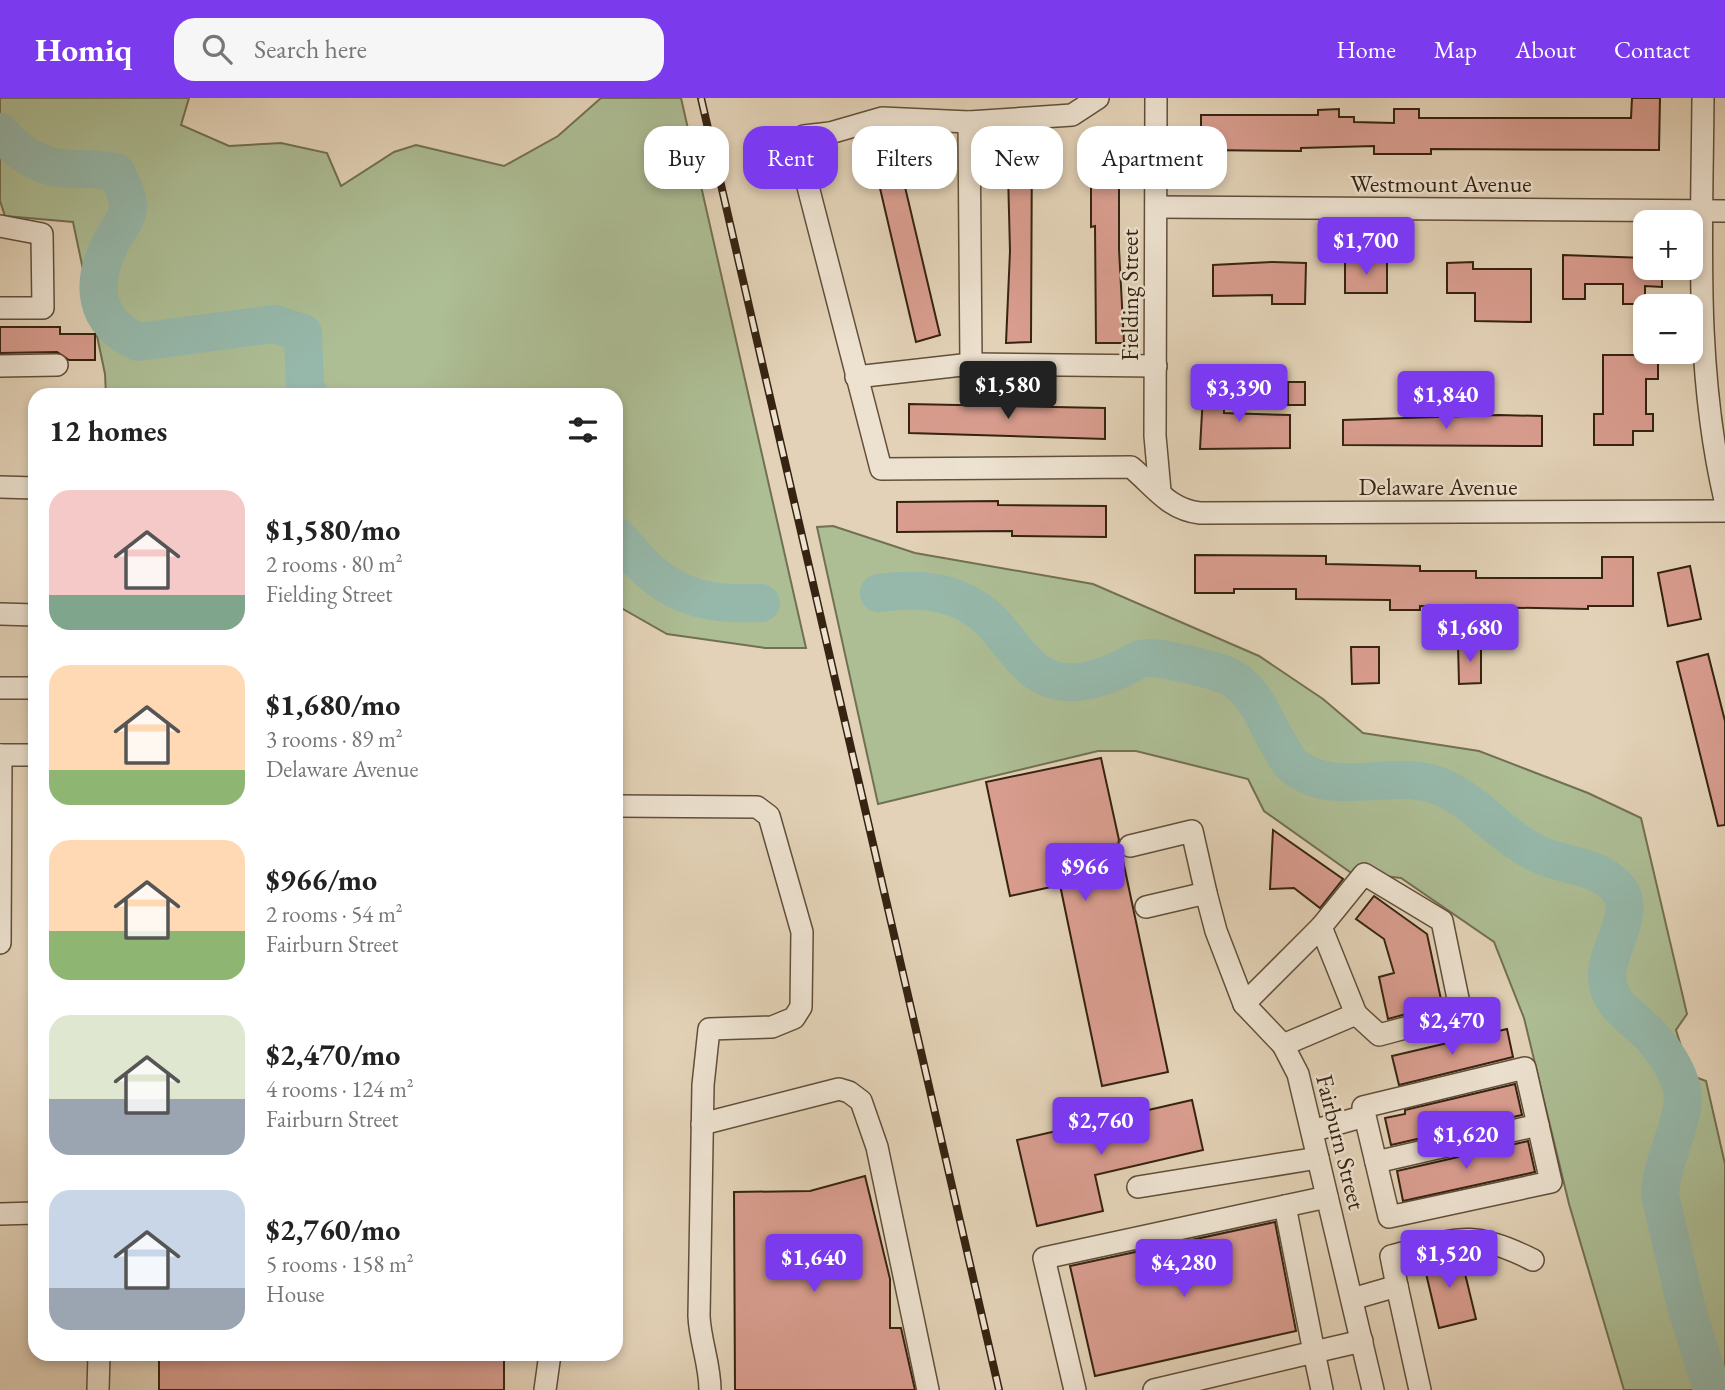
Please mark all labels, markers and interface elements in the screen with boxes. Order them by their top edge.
search box [174,18,664,81]
text: Homiq [35,28,132,71]
icon: search [198,30,236,68]
text: Search here [254,32,367,66]
text: Home [1336,34,1396,65]
text: Map [1434,34,1477,65]
text: About [1515,34,1576,65]
text: Contact [1614,34,1690,65]
chip: Buy [644,126,729,189]
chip: Rent [743,126,838,189]
chip: Filters [852,126,957,189]
chip: New [971,126,1063,189]
chip: Apartment [1077,126,1227,189]
street label: Westmount Avenue [1350,168,1532,199]
map controls [1633,210,1703,364]
button: + [1633,210,1703,280]
pin: $1,700 [1309,218,1423,277]
text: $1,700 [1334,225,1398,255]
street label: Fielding Street [1114,229,1145,361]
button: − [1633,294,1703,364]
pin: $1,580 [951,362,1065,421]
pin: $3,390 [1182,364,1296,424]
text: $1,580 [976,369,1040,399]
text: $3,390 [1207,372,1271,402]
pin: $1,840 [1389,372,1503,431]
text: $1,840 [1414,379,1478,409]
text: 12 homes [49,411,167,450]
icon: filters [564,411,602,449]
street label: Delaware Avenue [1358,471,1518,502]
text: $1,580/mo [266,510,400,549]
icon: home [105,518,189,602]
text: 2 rooms · 80 m² [266,549,403,579]
text: Fielding Street [266,579,392,609]
pin: $1,680 [1413,604,1527,664]
text: $1,680 [1438,612,1502,642]
text: $1,680/mo [266,685,400,724]
icon: home [105,693,189,777]
text: 3 rooms · 89 m² [266,724,403,754]
text: Delaware Avenue [266,754,418,784]
pin: $966 [1044,844,1126,903]
text: $966 [1061,851,1109,881]
text: $966/mo [266,860,377,899]
icon: home [105,868,189,952]
text: 2 rooms · 54 m² [266,899,403,929]
text: Fairburn Street [266,929,399,959]
pin: $2,470 [1395,998,1509,1057]
text: $2,470 [1420,1005,1484,1035]
text: $2,470/mo [266,1035,400,1074]
icon: home [105,1043,189,1127]
street label: Fairburn Street [1309,1071,1373,1213]
text: 4 rooms · 124 m² [266,1074,414,1104]
pin: $2,760 [1044,1098,1158,1157]
text: Fairburn Street [266,1104,399,1134]
text: $2,760 [1069,1105,1133,1135]
pin: $1,620 [1409,1112,1523,1171]
text: $1,620 [1434,1119,1498,1149]
text: $2,760/mo [266,1210,400,1249]
icon: home [105,1218,189,1302]
pin: $1,520 [1392,1230,1506,1290]
pin: $1,640 [757,1234,871,1294]
text: $1,520 [1417,1238,1481,1268]
pin: $4,280 [1127,1240,1241,1299]
text: $1,640 [782,1242,846,1272]
text: $4,280 [1152,1247,1216,1277]
text: 5 rooms · 158 m² [266,1249,414,1279]
text: House [266,1279,325,1309]

